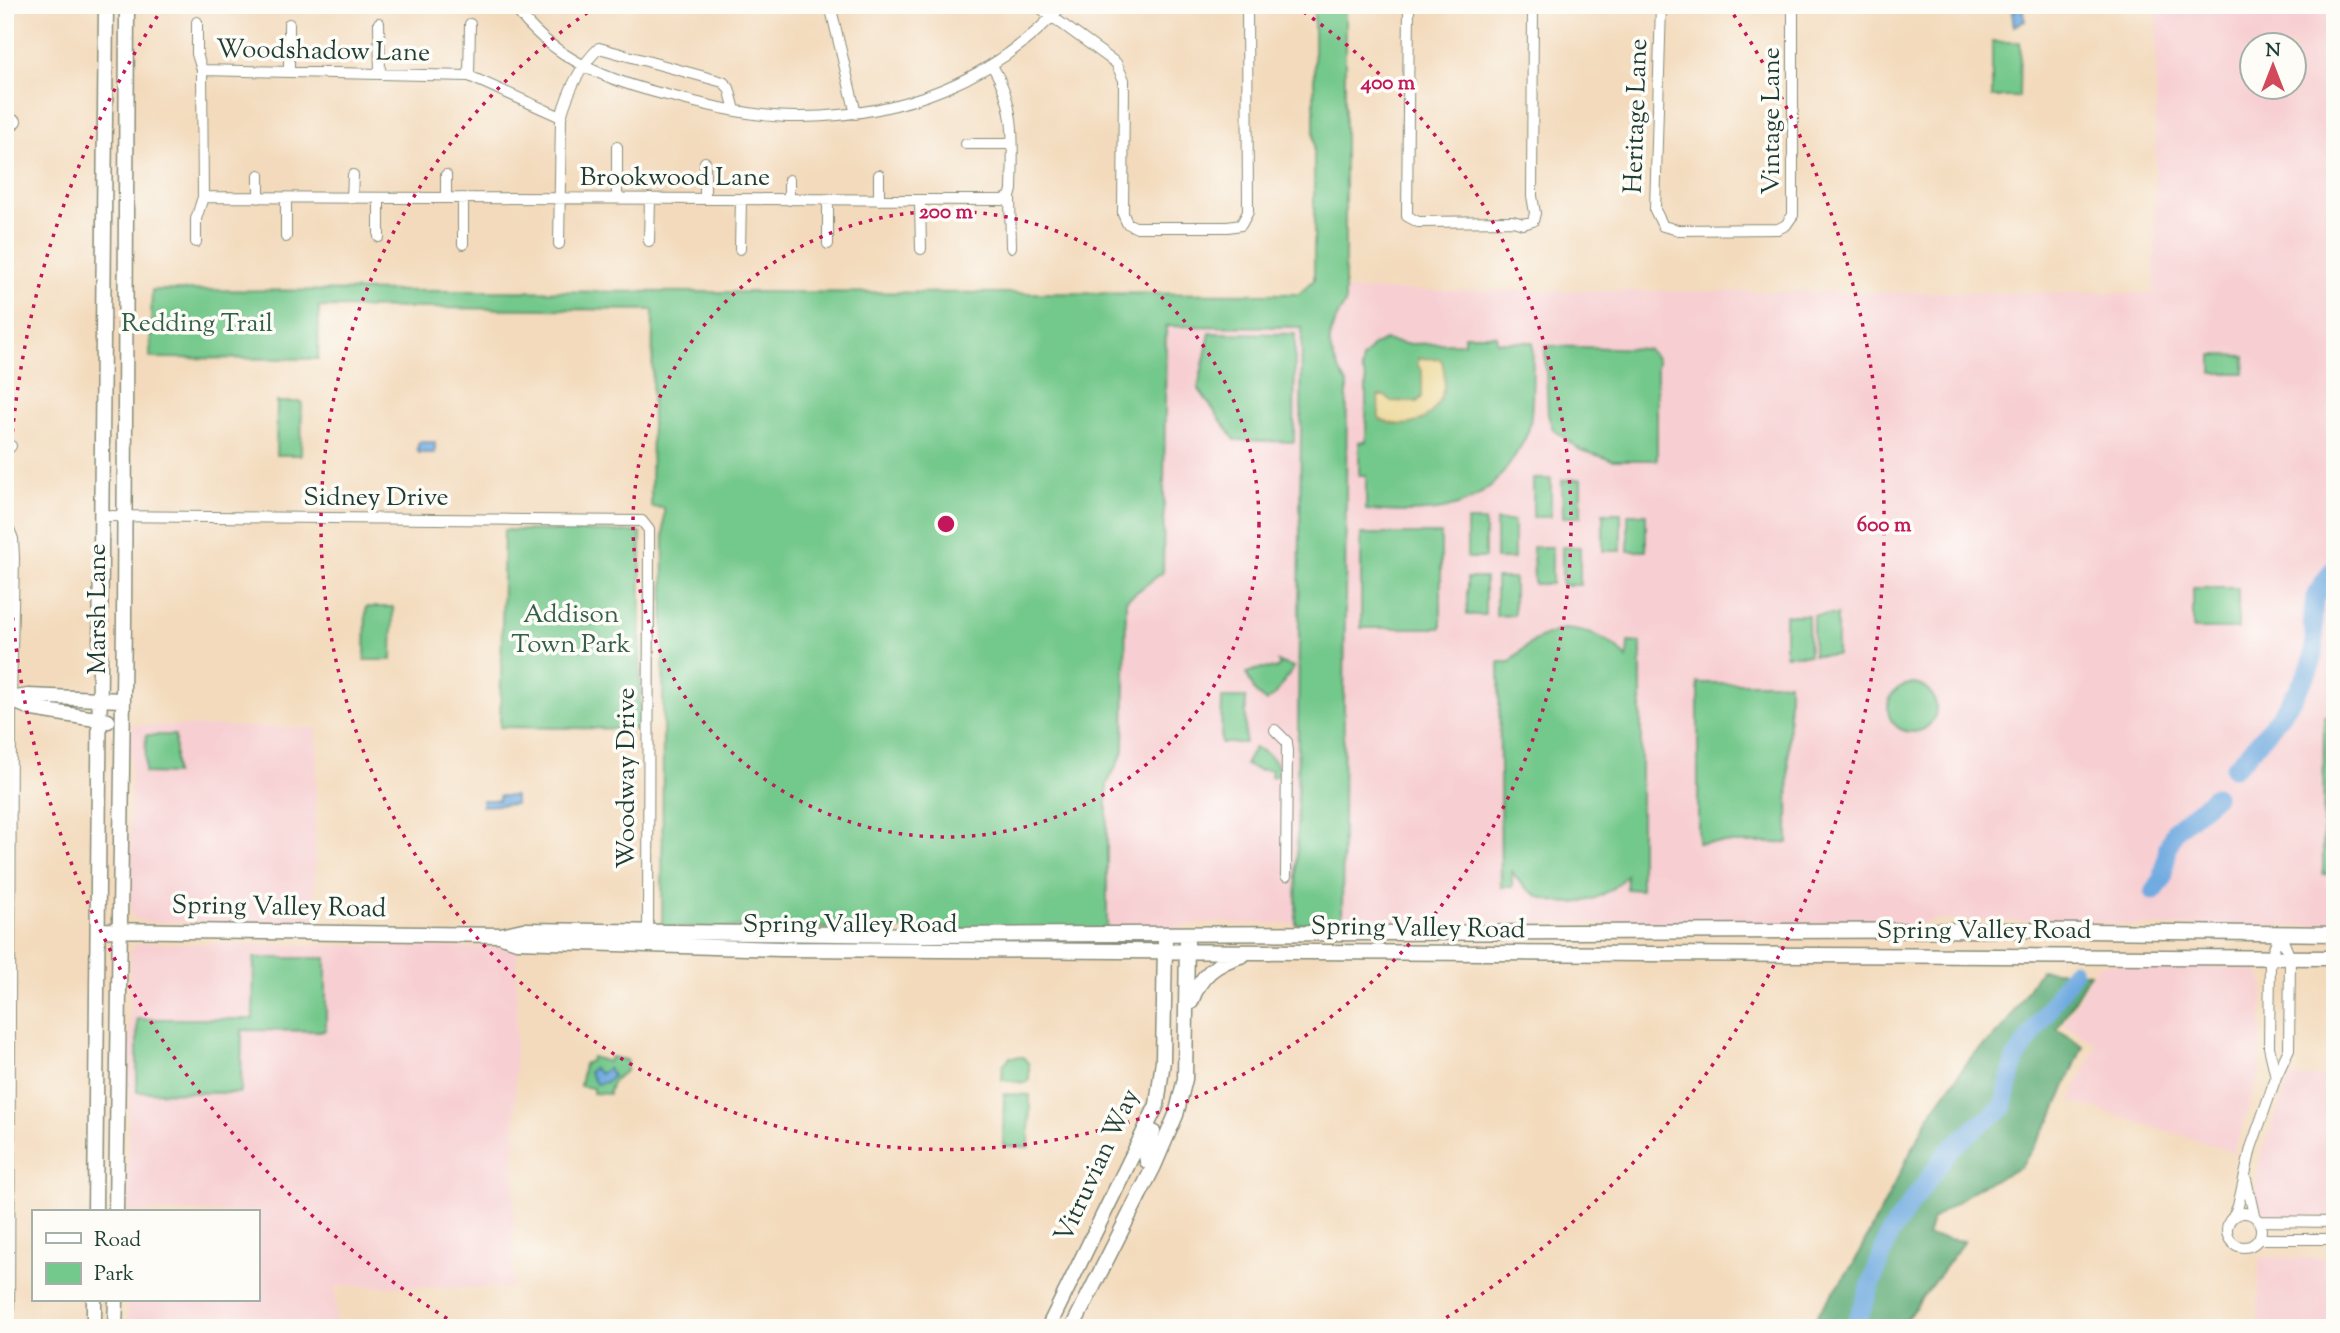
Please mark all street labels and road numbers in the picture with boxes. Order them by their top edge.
street label: Woodshadow Lane [216,32,430,72]
street label: Heritage Lane [1616,38,1658,194]
street label: Vintage Lane [1754,47,1791,195]
street label: Brookwood Lane [580,160,770,197]
street label: Sidney Drive [303,480,449,517]
street label: Marsh Lane [80,543,117,675]
street label: Woodway Drive [609,687,646,869]
street label: Spring Valley Road [171,888,387,928]
street label: Spring Valley Road [743,907,958,944]
street label: Spring Valley Road [1310,909,1526,949]
street label: Spring Valley Road [1877,913,2092,950]
street label: Vitruvian Way [1046,1083,1150,1249]

